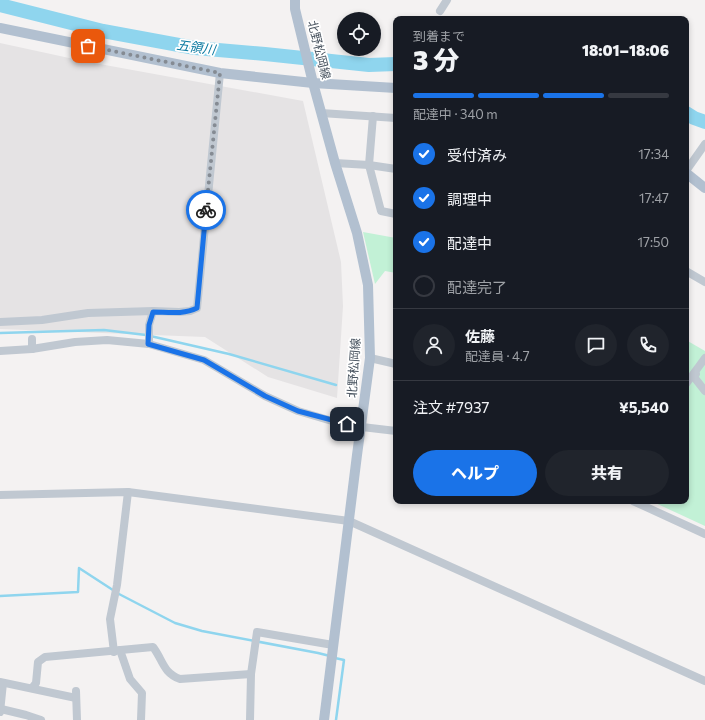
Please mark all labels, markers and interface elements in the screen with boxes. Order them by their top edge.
map controls [337,12,381,56]
button: locate [337,12,381,56]
street label: 北野松岡線 [306,19,334,81]
text: 到着まで [413,28,465,44]
pin [71,29,105,63]
icon: bag [77,35,99,57]
water label: 五領川 [176,36,218,58]
text: 18:01–18:06 [582,41,669,59]
text: 3 分 [413,44,459,75]
text: 配達中 · 340 m [413,106,498,122]
icon: check [413,143,435,165]
text: 受付済み [447,146,507,164]
text: 17:34 [638,146,669,162]
icon: check [413,187,435,209]
courier [186,190,226,230]
text: 調理中 [447,190,492,208]
text: 17:47 [639,190,669,206]
icon: bike [195,199,217,221]
icon: check [413,231,435,253]
text: 配達中 [447,234,492,252]
text: 17:50 [638,234,669,250]
text: 配達完了 [447,278,507,296]
button: person [413,324,455,366]
button: chat [575,324,617,366]
button: phone [627,324,669,366]
text: 佐藤 [465,327,495,345]
street label: 北野松岡線 [344,338,362,398]
text: 配達員 · 4.7 [465,348,530,364]
text: 注文 #7937 [413,398,489,416]
text: ¥5,540 [619,398,669,416]
pin [330,407,364,441]
icon: home [336,413,358,435]
button: ヘルプ [413,450,537,496]
button: 共有 [545,450,669,496]

